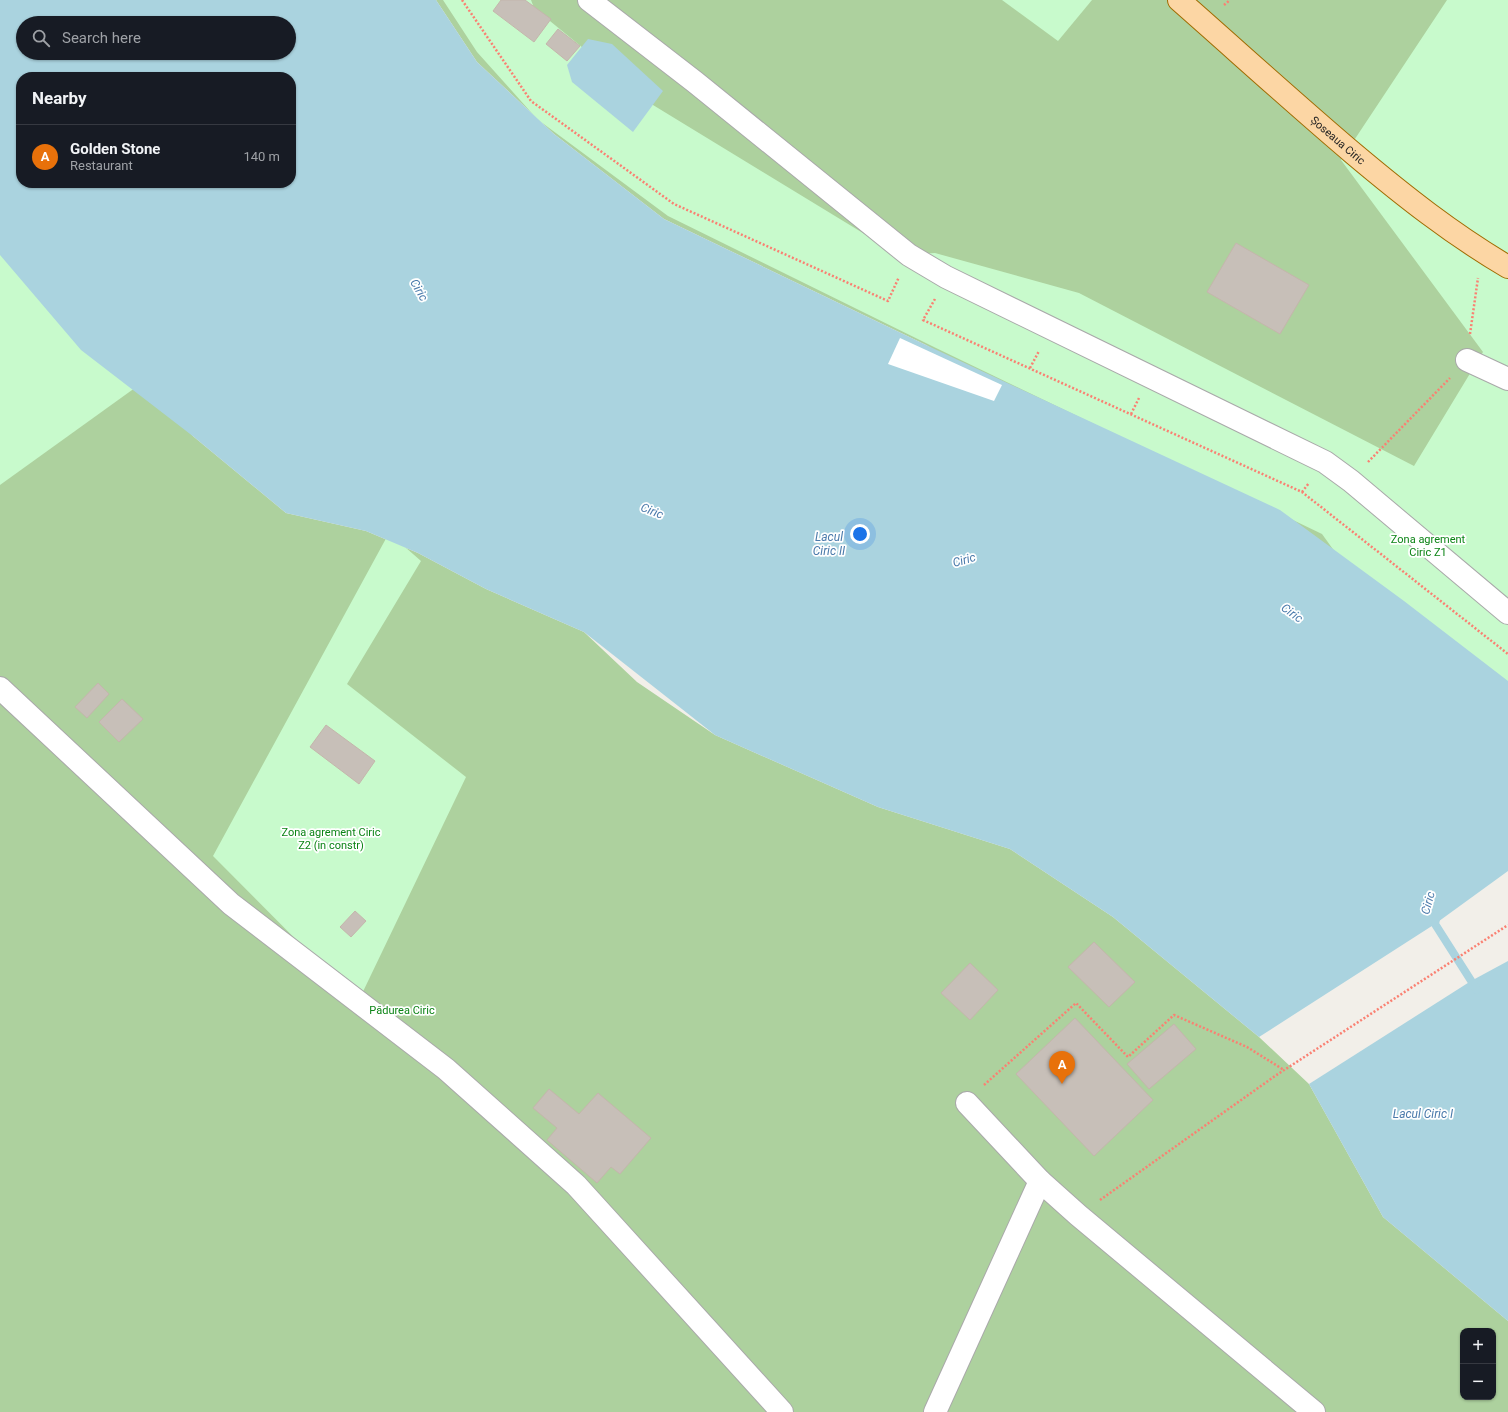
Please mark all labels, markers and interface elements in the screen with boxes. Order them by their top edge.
search box [16,16,296,60]
icon: search [30,27,52,49]
text: Search here [62,29,141,47]
text: Nearby [32,88,87,108]
street label: Șoseaua Ciric [1308,114,1368,168]
text: Golden Stone [70,140,160,158]
text: A [41,149,49,164]
text: 140 m [243,149,280,164]
text: Restaurant [70,158,133,173]
water label: Ciric [407,276,431,304]
water label: Ciric [639,500,665,522]
your location [850,524,870,544]
water label: Lacul Ciric II [813,530,846,558]
park label: Zona agrement Ciric Z1 [1391,533,1466,559]
water label: Ciric [951,550,977,570]
water label: Ciric [1278,600,1306,626]
park label: Zona agrement Ciric Z2 (in constr) [281,826,381,852]
water label: Ciric [1418,890,1438,916]
park label: Pădurea Ciric [369,1004,435,1017]
pin: A [1049,1051,1075,1084]
water label: Lacul Ciric I [1393,1107,1454,1121]
map controls [1460,1328,1496,1400]
button: + [1460,1328,1496,1364]
button: − [1460,1364,1496,1400]

